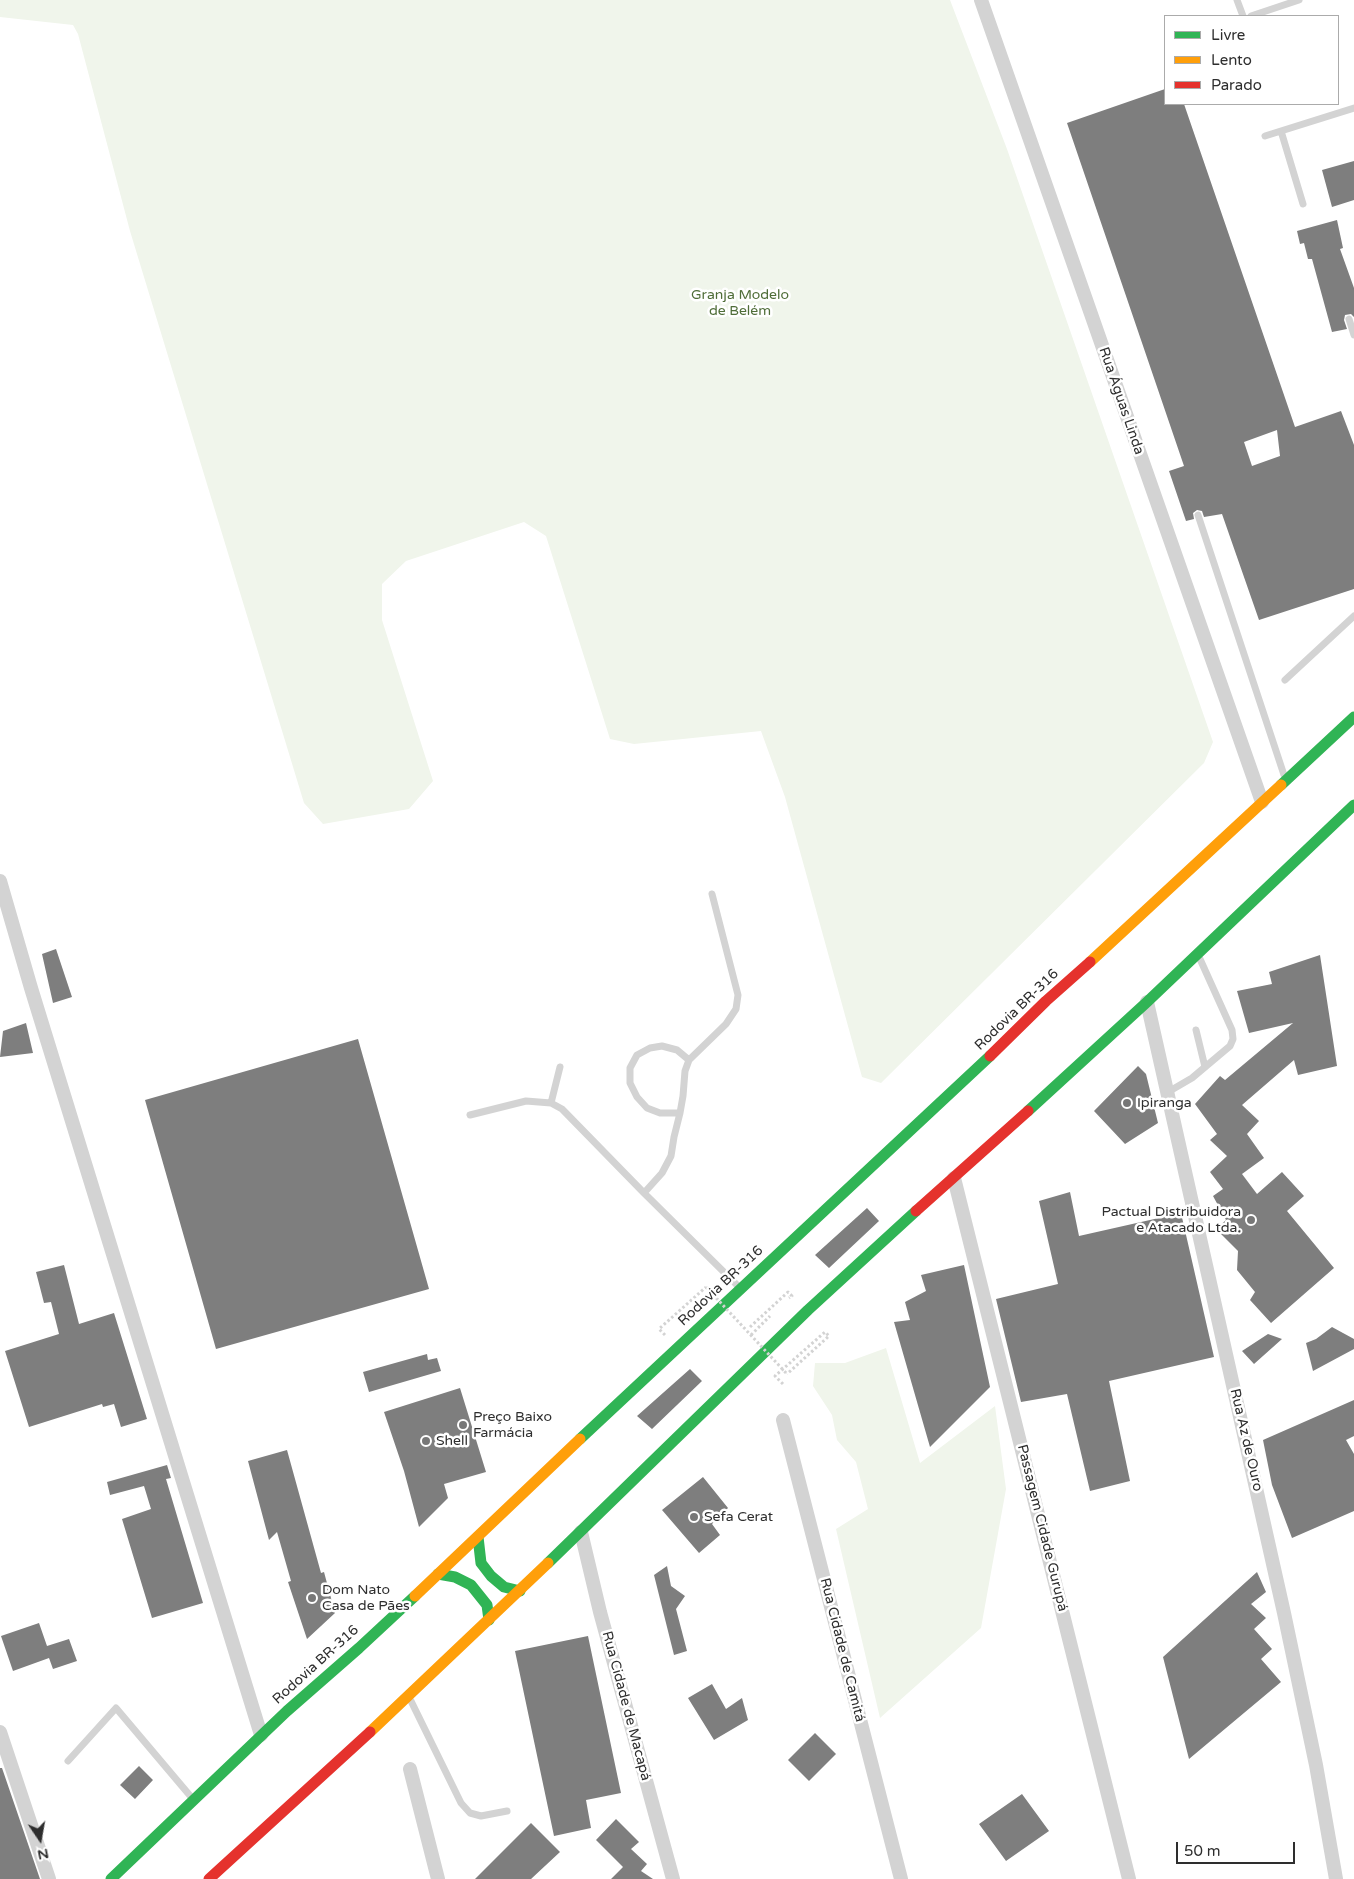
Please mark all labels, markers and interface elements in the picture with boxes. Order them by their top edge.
legend [1164,15,1339,105]
text: Livre [1211,26,1245,44]
text: Lento [1211,51,1252,69]
text: Parado [1211,76,1262,94]
park label: Granja Modelo de Belém [691,287,789,320]
street label: Rua Águas Linda [1095,345,1147,457]
street label: Rodovia BR-316 [972,966,1062,1054]
place label: Ipiranga [1137,1095,1192,1111]
marker: Ipiranga [1121,1097,1133,1109]
place label: Pactual Distribuidora e Atacado Ltda. [1102,1204,1241,1236]
marker: Pactual Distribuidora e Atacado Ltda. [1245,1214,1257,1226]
street label: Rodovia BR-316 [675,1242,767,1330]
street label: Rua Az de Ouro [1226,1387,1266,1493]
place label: Preço Baixo Farmácia [473,1409,552,1441]
marker: Preço Baixo Farmácia [457,1419,469,1431]
place label: Shell [436,1433,468,1449]
marker: Shell [420,1435,432,1447]
street label: Passagem Cidade Gurupá [1013,1443,1071,1613]
place label: Sefa Cerat [704,1509,773,1525]
marker: Sefa Cerat [688,1511,700,1523]
street label: Rua Cidade de Camitá [816,1576,868,1724]
place label: Dom Nato Casa de Pães [322,1582,410,1614]
marker: Dom Nato Casa de Pães [306,1592,318,1604]
street label: Rodovia BR-316 [270,1622,362,1708]
street label: Rua Cidade de Macapá [598,1629,654,1783]
north arrow [15,1814,65,1864]
scale bar [1179,1832,1298,1864]
text: 50 m [1184,1842,1221,1860]
text: N [36,1845,50,1864]

